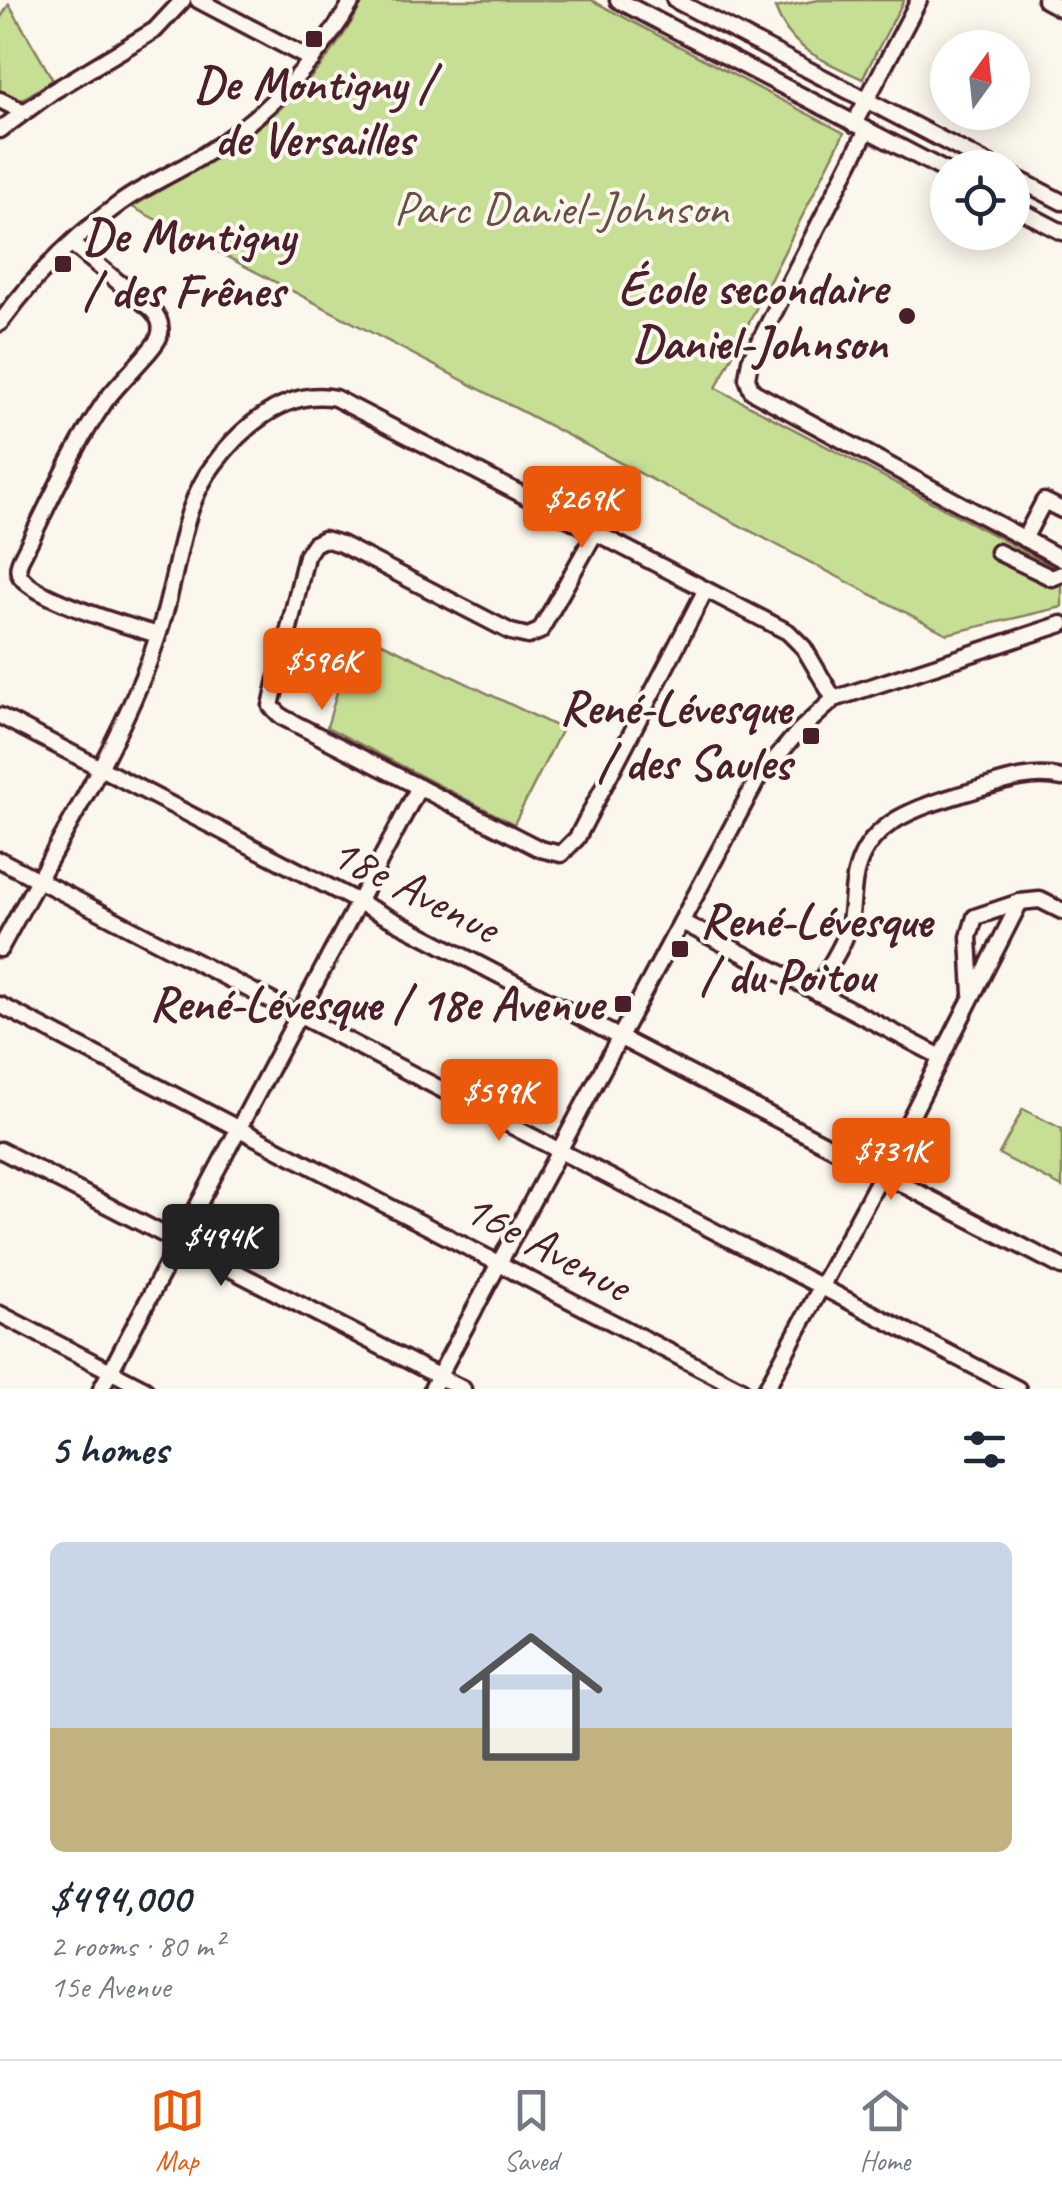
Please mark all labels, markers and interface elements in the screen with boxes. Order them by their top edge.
marker: De Montigny / de Versailles [303,28,325,50]
north arrow [930,30,1030,130]
map controls [930,30,1030,250]
place label: De Montigny / de Versailles [194,54,443,169]
button: locate [930,150,1030,250]
park label: Parc Daniel-Johnson [394,178,730,238]
place label: De Montigny / des Frênes [83,206,299,321]
marker: De Montigny / des Frênes [52,253,74,275]
place label: École secondaire Daniel-Johnson [618,258,891,373]
marker: École secondaire Daniel-Johnson [896,305,918,327]
pin: $269K [512,466,652,551]
text: $269K [545,478,619,519]
pin: $596K [252,628,392,713]
text: $596K [285,640,359,681]
place label: René-Lévesque / des Saules [559,678,795,793]
marker: René-Lévesque / des Saules [800,725,822,747]
street label: 18e Avenue [321,821,512,958]
place label: René-Lévesque / du Poitou [700,891,936,1006]
marker: René-Lévesque / du Poitou [669,938,691,960]
place label: René-Lévesque / 18e Avenue [149,974,607,1034]
marker: René-Lévesque / 18e Avenue [612,993,634,1015]
pin: $599K [429,1059,569,1144]
text: $599K [463,1071,535,1112]
pin: $731K [821,1118,961,1203]
text: $731K [854,1130,928,1171]
street label: 16e Avenue [453,1177,644,1317]
pin: $494K [151,1204,291,1289]
text: $494K [184,1216,258,1257]
icon: filters [957,1422,1012,1477]
text: 5 homes [50,1423,168,1476]
icon: home [441,1607,621,1787]
text: $494,000 [50,1872,190,1925]
text: 2 rooms · 80 m² [50,1925,223,1966]
text: 15e Avenue [50,1966,170,2007]
tab: Map [150,2083,205,2178]
tab: Saved [504,2083,559,2178]
tab: Home [858,2083,913,2178]

